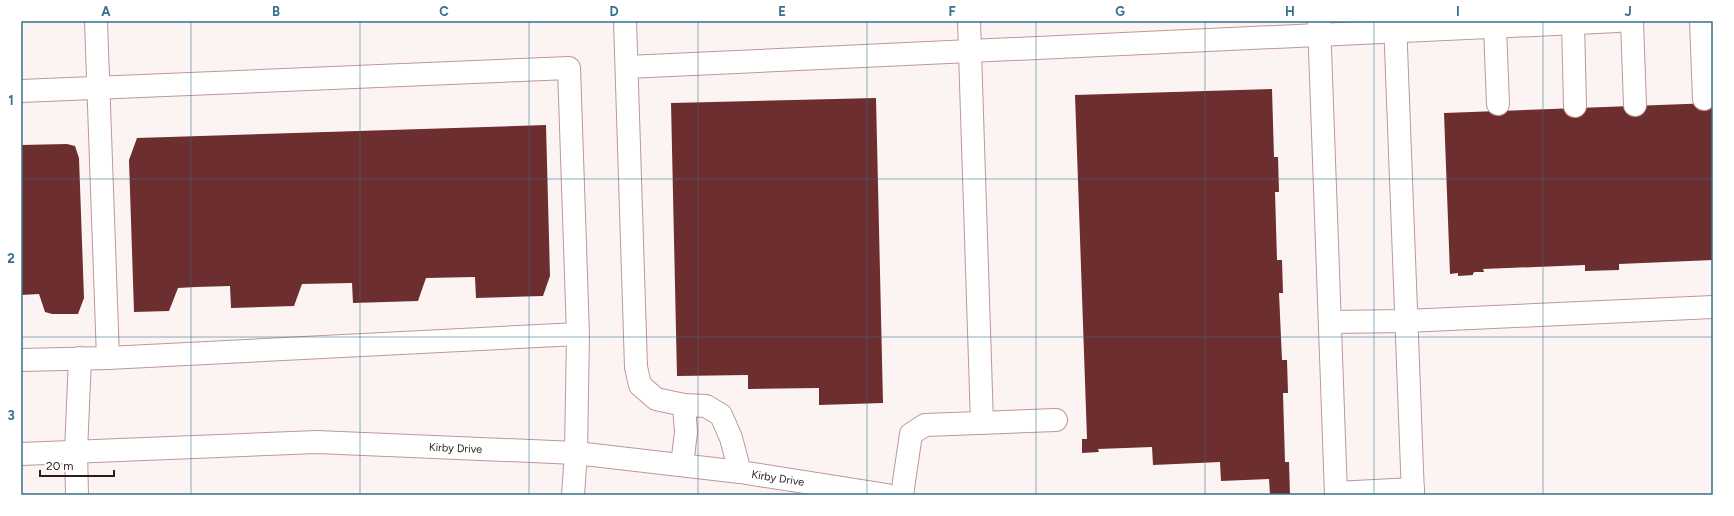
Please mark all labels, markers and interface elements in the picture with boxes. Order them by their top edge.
text: A [101,4,111,19]
text: B [272,4,280,19]
text: C [439,4,449,19]
text: D [609,4,619,19]
text: E [778,4,786,19]
text: F [948,4,956,19]
text: G [1115,4,1125,19]
text: H [1285,4,1295,19]
text: I [1456,4,1460,19]
text: J [1624,4,1632,19]
text: 1 [8,93,14,108]
text: 2 [7,251,15,266]
text: 3 [7,408,15,423]
street label: Kirby Drive [429,440,483,456]
scale bar [40,452,114,478]
text: 20 m [46,459,74,473]
street label: Kirby Drive [751,467,805,488]

